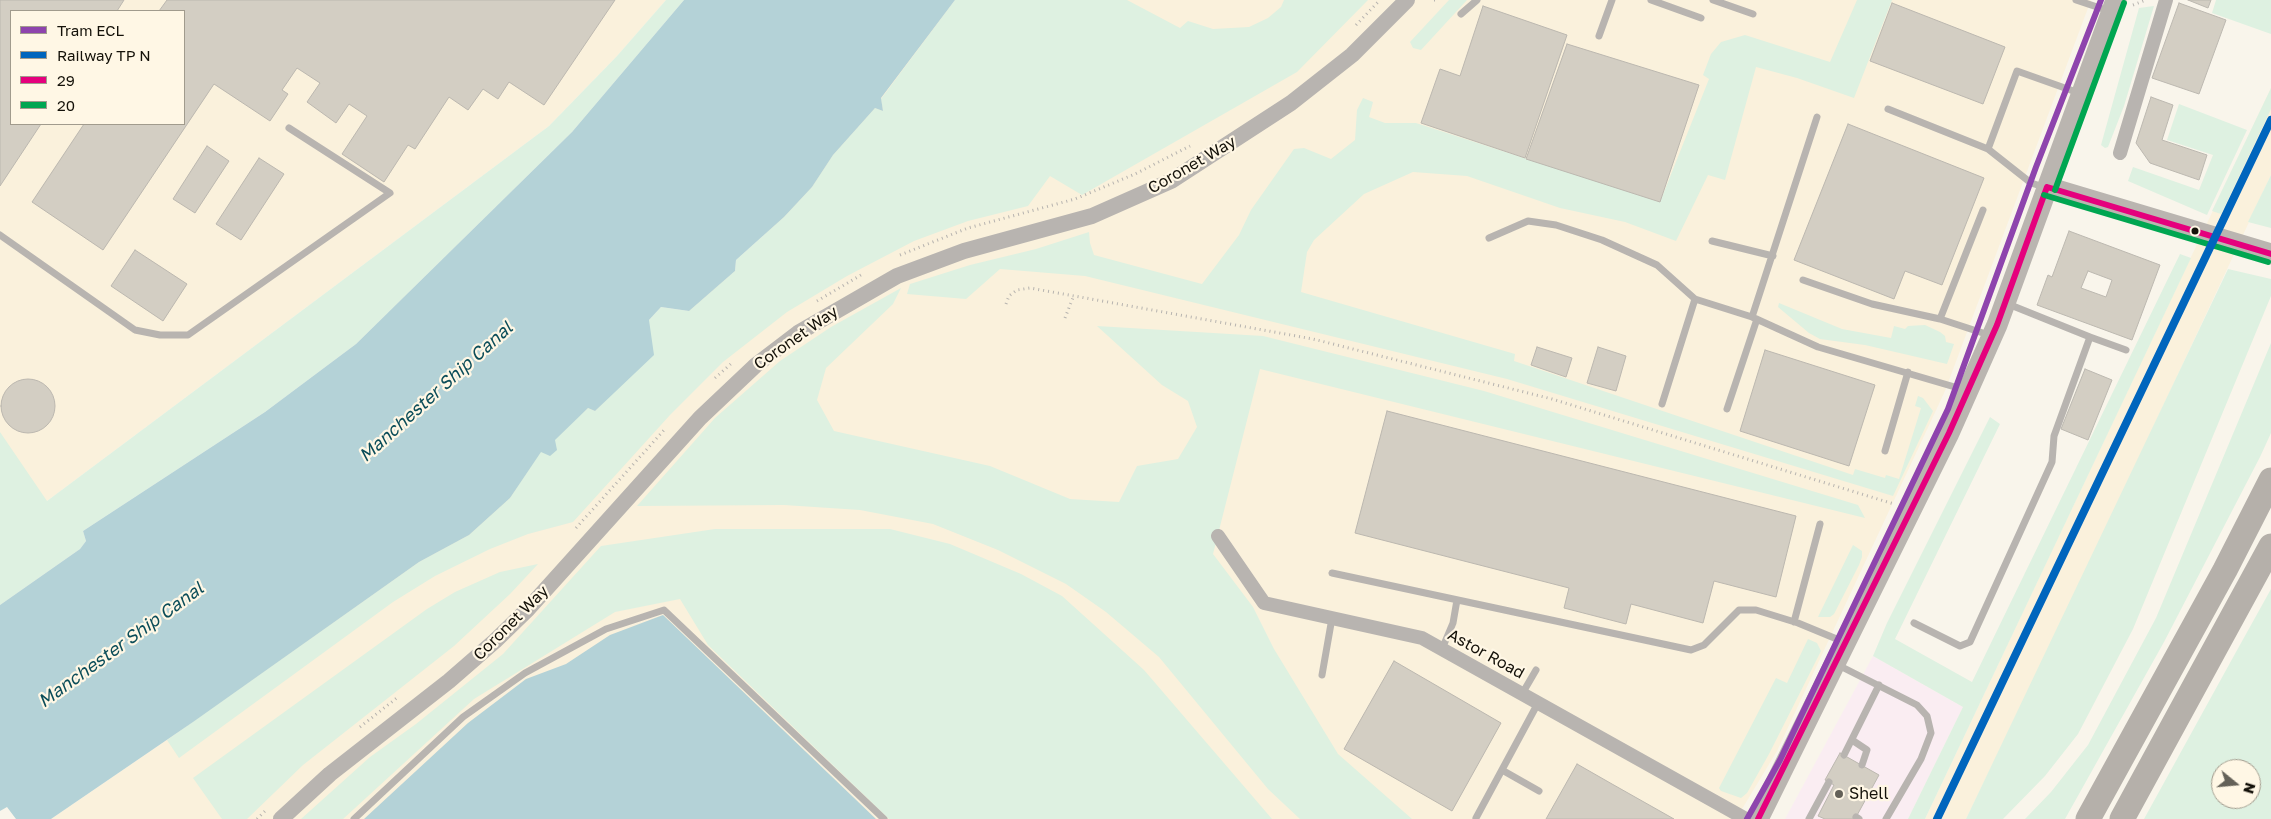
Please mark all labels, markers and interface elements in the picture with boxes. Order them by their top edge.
legend [10,10,185,125]
text: Tram ECL [57,21,124,39]
text: Railway TP N [57,46,151,64]
text: 29 [57,71,75,89]
text: 20 [57,96,75,114]
street label: Coronet Way [1145,132,1239,198]
unlabelled marker [2190,226,2200,236]
street label: Coronet Way [750,302,842,374]
water label: Manchester Ship Canal [355,317,517,467]
water label: Manchester Ship Canal [34,578,208,712]
street label: Coronet Way [470,582,552,664]
street label: Astor Road [1444,625,1528,683]
north arrow [2211,759,2261,809]
text: N [2240,781,2260,796]
place label: Shell [1849,784,1889,804]
marker: Shell [1833,788,1845,800]

